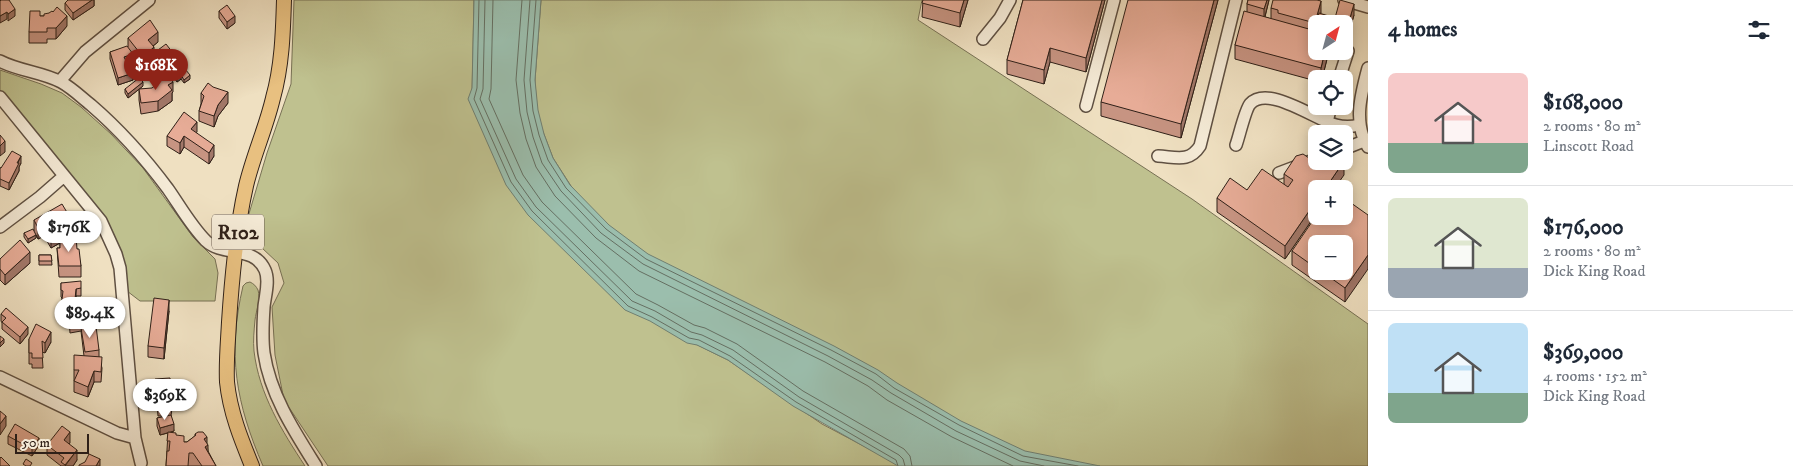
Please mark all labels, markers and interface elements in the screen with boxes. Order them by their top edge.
north arrow [1308,15,1352,60]
map controls [1308,15,1353,280]
icon: filters [1745,16,1773,44]
text: 4 homes [1388,17,1457,43]
pin: $168K [121,48,191,91]
text: $168K [135,55,177,75]
button: locate [1308,70,1353,115]
text: $168,000 [1543,90,1623,116]
icon: home [1428,93,1488,153]
text: 2 rooms · 80 m² [1543,116,1641,136]
button: layers [1308,125,1353,170]
text: Linscott Road [1543,136,1634,156]
button: + [1308,180,1353,225]
pin: $176K [34,210,104,253]
road number: R102 [212,214,264,250]
text: $176,000 [1543,215,1624,241]
text: $176K [48,217,90,237]
icon: home [1428,218,1488,278]
button: − [1308,235,1353,280]
text: 2 rooms · 80 m² [1543,241,1641,261]
text: Dick King Road [1543,261,1645,281]
pin: $89.4K [49,296,131,339]
text: $89.4K [65,303,115,323]
text: $369,000 [1543,340,1623,366]
icon: home [1428,343,1488,403]
text: 4 rooms · 152 m² [1543,366,1647,386]
pin: $369K [130,378,200,421]
text: $369K [144,385,186,405]
text: Dick King Road [1543,386,1645,406]
scale bar [15,431,89,454]
text: 50 m [22,434,50,452]

